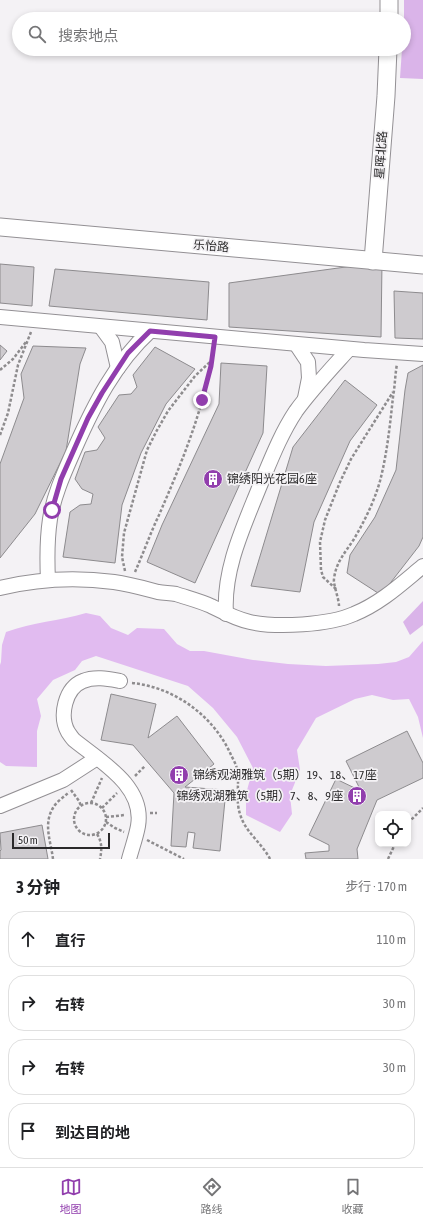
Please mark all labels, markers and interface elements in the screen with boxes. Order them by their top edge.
search box [12,12,411,56]
icon: search [26,23,48,45]
text: 搜索地点 [58,27,118,44]
street label: 星晖北路 [372,131,390,179]
street label: 乐怡路 [192,237,230,255]
route end [193,391,211,409]
building icon: 锦绣阳光花园6座 [202,468,224,490]
place label: 锦绣阳光花园6座 [227,472,317,486]
route start [43,501,61,519]
building icon: 锦绣观湖雅筑（5期）19、18、17座 [168,764,190,786]
place label: 锦绣观湖雅筑（5期）19、18、17座 [193,768,376,782]
building icon: 锦绣观湖雅筑（5期）7、8、9座 [346,785,368,807]
place label: 锦绣观湖雅筑（5期）7、8、9座 [176,789,343,803]
map controls [375,811,411,847]
button: locate [375,811,411,847]
scale bar [12,831,110,850]
text: 50 m [18,834,38,846]
text: 3 分钟 [16,877,60,897]
text: 步行 · 170 m [345,879,407,894]
icon: ahead [17,928,39,950]
text: 直行 [55,932,85,949]
text: 110 m [377,932,406,947]
icon: right [17,992,39,1014]
text: 右转 [55,996,85,1013]
text: 30 m [383,996,406,1011]
icon: right [17,1056,39,1078]
text: 右转 [55,1060,85,1077]
text: 30 m [383,1060,406,1075]
icon: arrive [17,1120,39,1142]
text: 到达目的地 [55,1124,130,1141]
tab: 地图 [60,1176,82,1216]
tab: 路线 [201,1176,223,1216]
tab: 收藏 [342,1176,364,1216]

